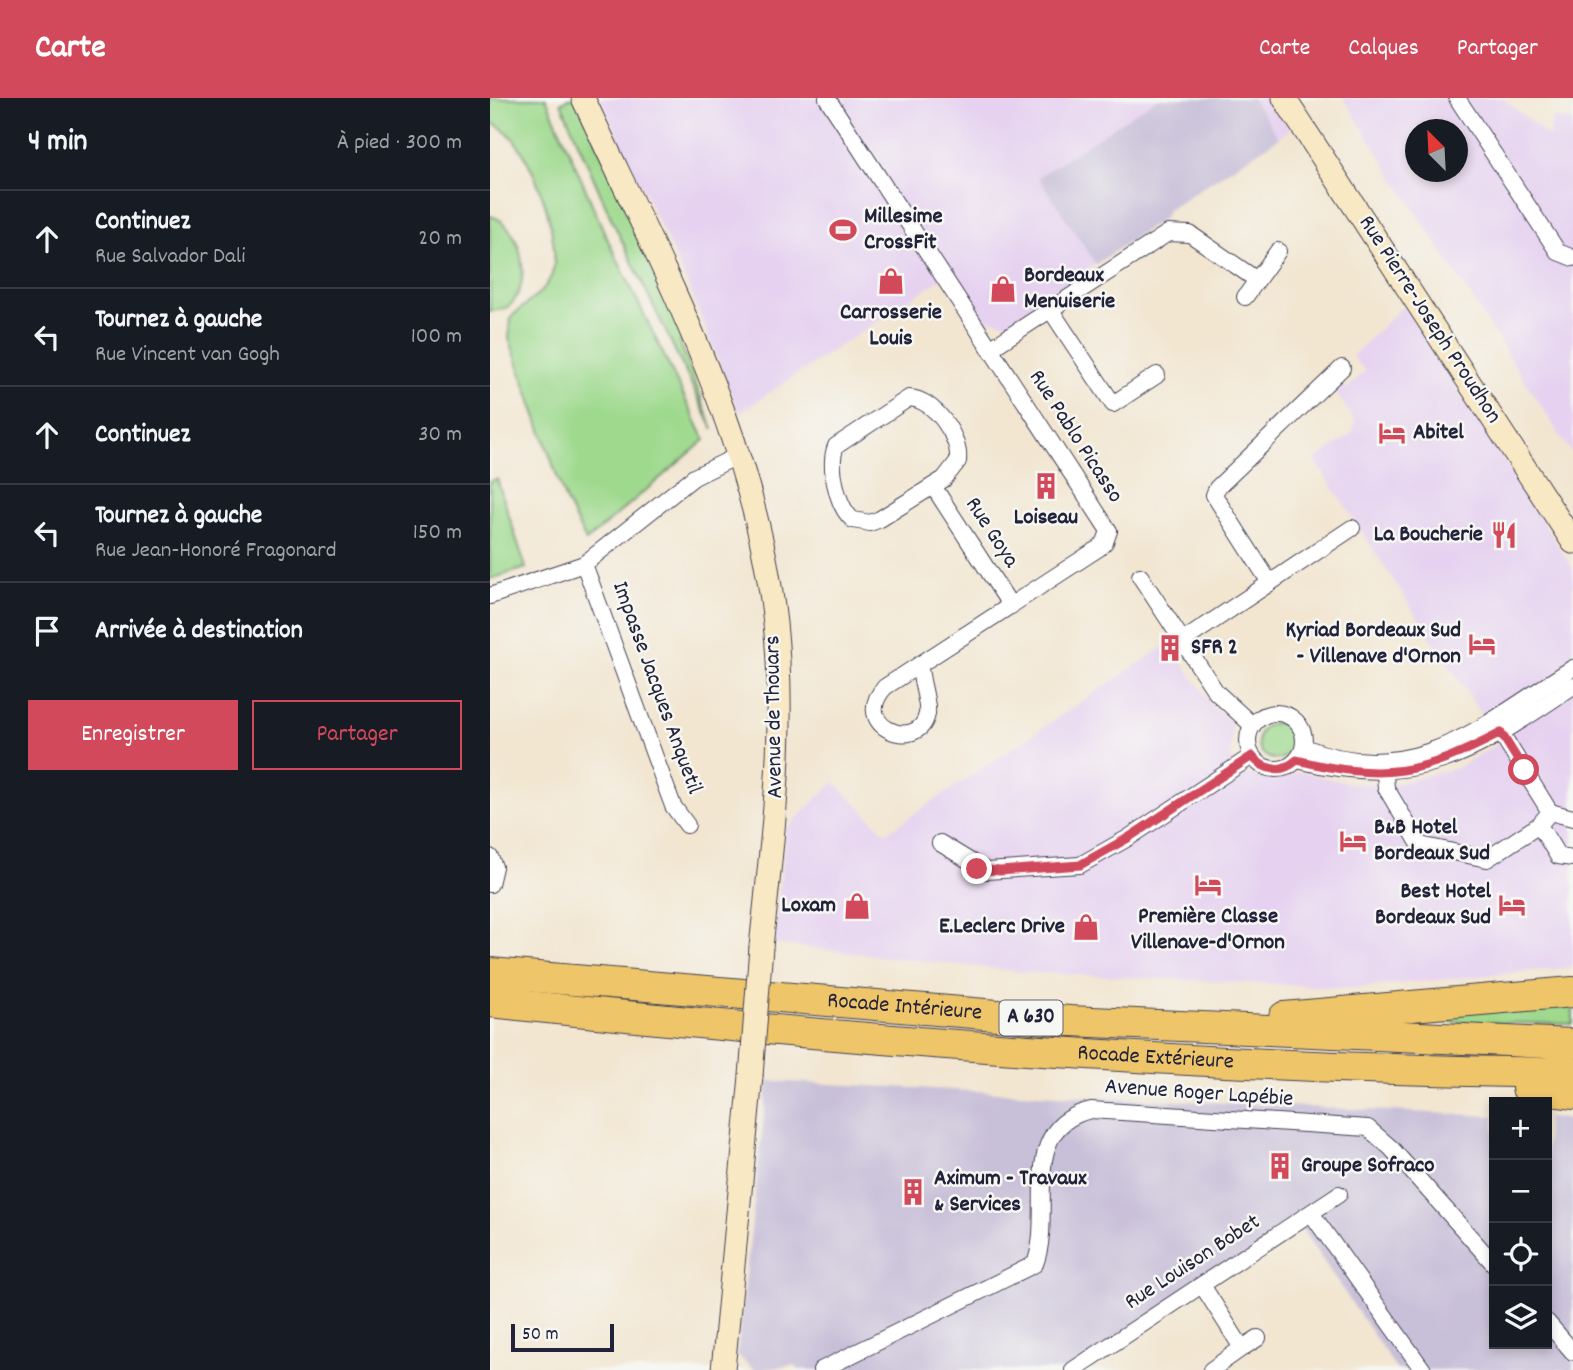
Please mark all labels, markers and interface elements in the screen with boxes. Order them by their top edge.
text: Carte [35,26,106,73]
text: Carte [1259,32,1310,66]
text: Calques [1348,32,1419,66]
text: Partager [1457,32,1538,66]
north arrow [1405,119,1468,182]
text: 4 min [28,122,87,165]
text: À pied · 300 m [337,127,462,160]
place label: Millesime CrossFit [864,201,943,260]
text: Continuez [95,204,190,241]
street label: Rue Pierre-Joseph Proudhon [1349,209,1509,431]
sports icon: Millesime CrossFit [828,215,858,245]
icon: ahead [28,220,66,258]
text: 20 m [418,223,462,256]
text: Rue Salvador Dali [95,241,245,274]
place label: Bordeaux Menuiserie [1024,260,1115,319]
shop icon: Carrosserie Louis [876,266,906,296]
shop icon: Bordeaux Menuiserie [988,274,1018,304]
place label: Carrosserie Louis [840,297,942,356]
text: Tournez à gauche [95,302,262,339]
icon: left [28,318,66,356]
text: 100 m [411,321,462,354]
text: Rue Vincent van Gogh [95,339,280,372]
street label: Rue Pablo Picasso [1020,364,1130,510]
icon: ahead [28,416,66,454]
text: Continuez [95,417,190,454]
place label: Abitel [1413,417,1464,450]
hotel icon: Abitel [1377,418,1407,448]
text: 30 m [418,419,462,452]
building icon: Loiseau [1031,471,1061,501]
street label: Rue Goya [956,491,1027,576]
text: Tournez à gauche [95,498,262,535]
place label: Loiseau [1014,502,1078,535]
icon: left [28,514,66,552]
text: 150 m [413,517,462,550]
place label: La Boucherie [1374,519,1483,552]
restaurant icon: La Boucherie [1489,520,1519,550]
text: Rue Jean-Honoré Fragonard [95,535,336,568]
street label: Impasse Jacques Anquetil [602,577,710,800]
icon: arrive [28,612,66,650]
text: Arrivée à destination [95,613,303,650]
place label: Kyriad Bordeaux Sud - Villenave d'Ornon [1286,615,1461,674]
hotel icon: Kyriad Bordeaux Sud - Villenave d'Ornon [1467,629,1497,659]
place label: SFR 2 [1191,632,1238,665]
building icon: SFR 2 [1155,633,1185,663]
street label: Avenue de Thouars [757,635,793,799]
button: Enregistrer [28,700,238,770]
button: Partager [252,700,462,770]
route start [1508,754,1539,785]
place label: B&B Hotel Bordeaux Sud [1374,812,1490,871]
hotel icon: B&B Hotel Bordeaux Sud [1338,826,1368,856]
route end [961,853,992,884]
hotel icon: Première Classe Villenave-d'Ornon [1193,870,1223,900]
place label: Best Hotel Bordeaux Sud [1375,876,1492,935]
place label: Loxam [781,890,836,923]
hotel icon: Best Hotel Bordeaux Sud [1497,890,1527,920]
shop icon: Loxam [842,891,872,921]
place label: Première Classe Villenave-d'Ornon [1131,901,1285,960]
place label: E.Leclerc Drive [939,911,1065,944]
shop icon: E.Leclerc Drive [1071,912,1101,942]
street label: Rocade Intérieure [826,984,983,1030]
road number: A 630 [1000,1000,1062,1035]
street label: Rocade Extérieure [1076,1037,1235,1079]
street label: Avenue Roger Lapébie [1104,1071,1294,1117]
map controls [1489,1097,1552,1349]
button: + [1489,1097,1552,1160]
place label: Groupe Sofraco [1301,1150,1435,1183]
building icon: Groupe Sofraco [1265,1151,1295,1181]
button: − [1489,1160,1552,1223]
place label: Aximum - Travaux & Services [934,1163,1087,1222]
building icon: Aximum - Travaux & Services [898,1177,928,1207]
street label: Rue Louison Bobet [1119,1207,1267,1319]
button: locate [1489,1223,1552,1286]
button: layers [1489,1286,1552,1349]
scale bar [511,1321,614,1353]
text: 50 m [522,1322,559,1349]

